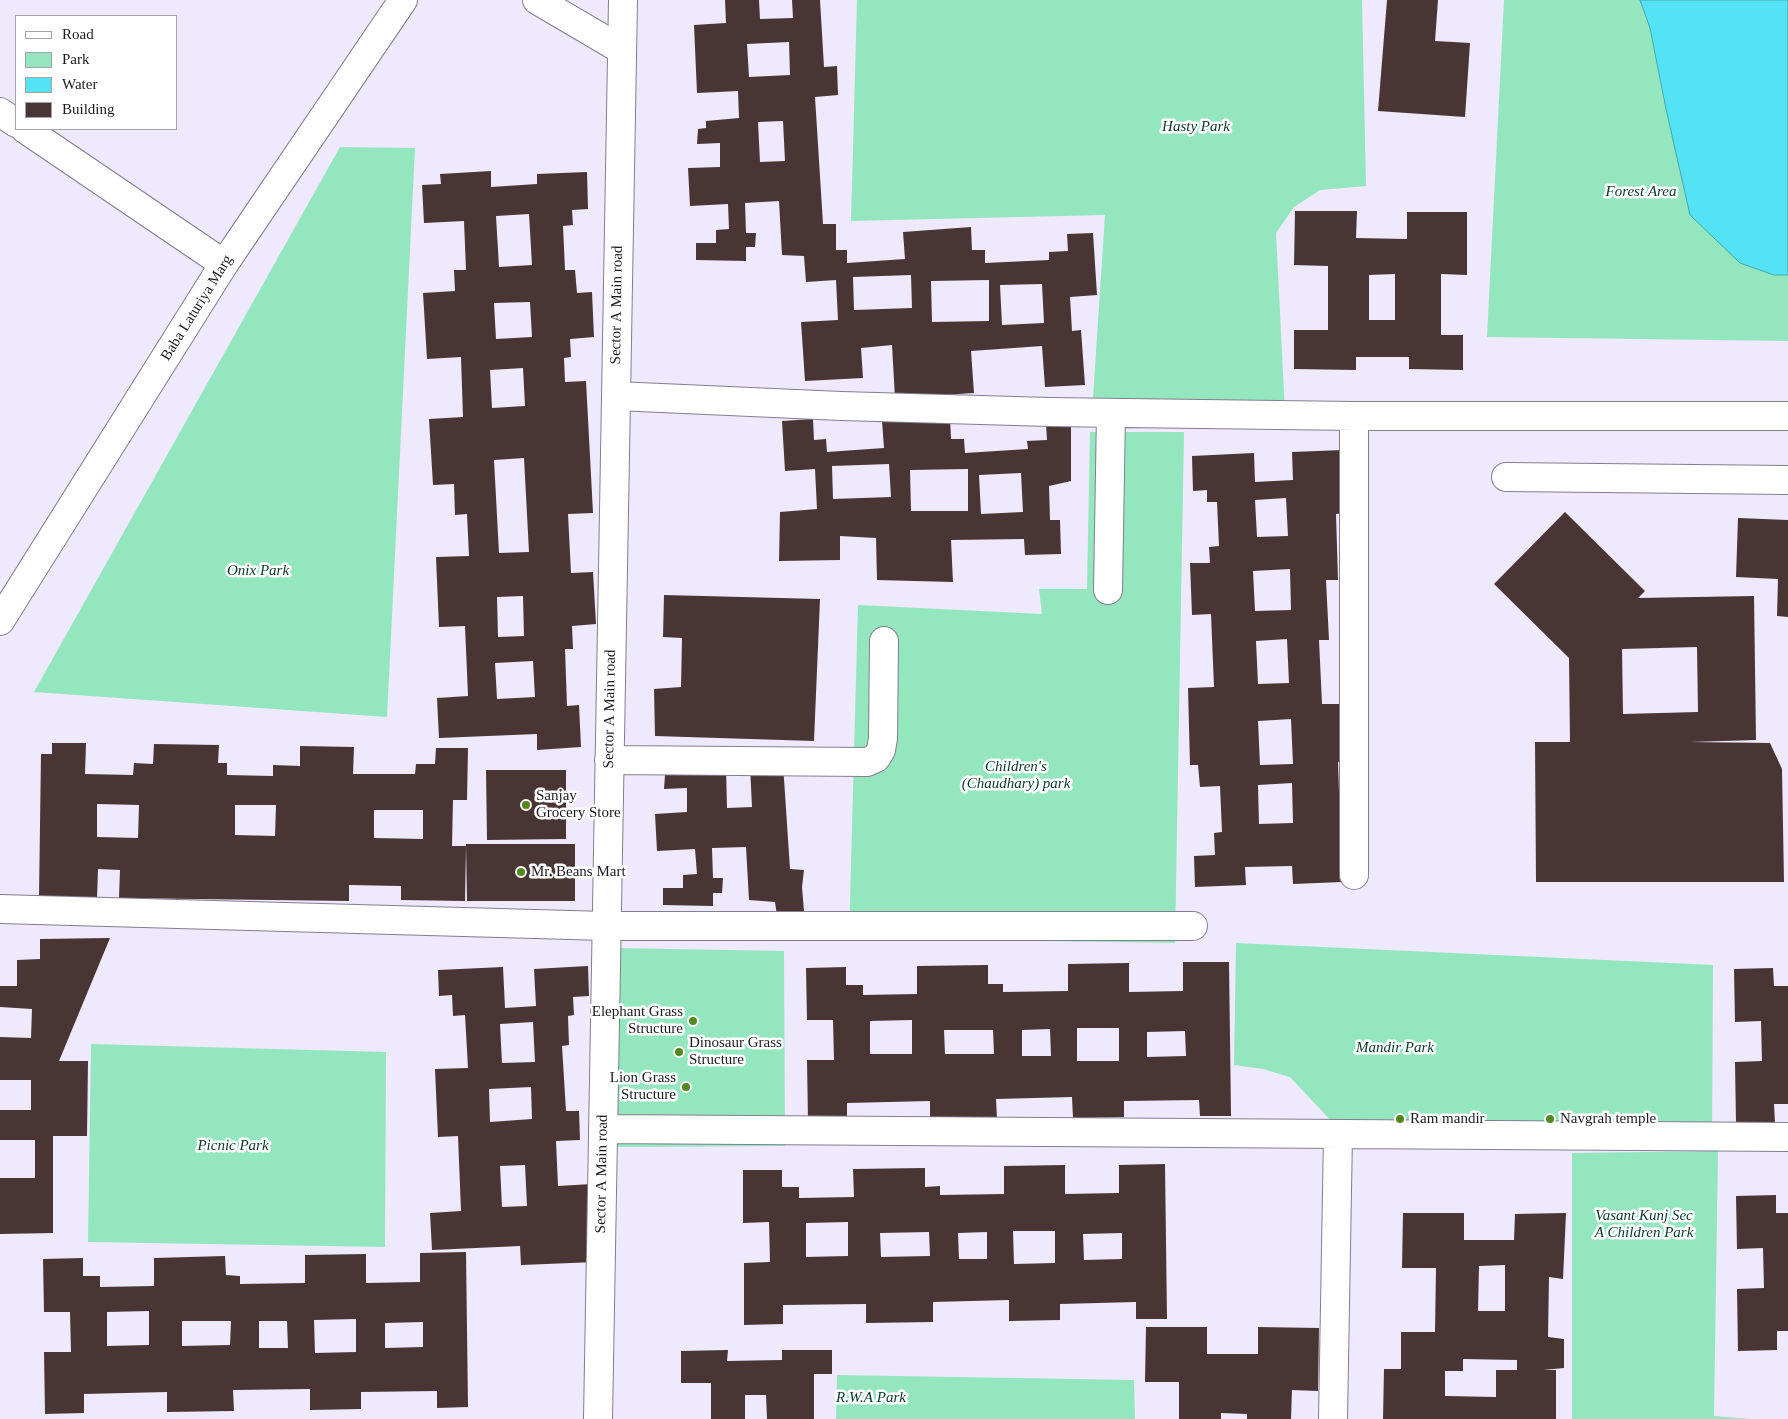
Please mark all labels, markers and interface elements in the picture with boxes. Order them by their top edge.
legend [15,15,178,130]
text: Road [62,26,94,42]
text: Park [62,51,90,67]
text: Water [62,76,97,92]
text: Building [62,101,115,117]
park label: Hasty Park [1162,118,1230,136]
park label: Forest Area [1606,183,1676,201]
street label: Sector A Main road [607,245,627,365]
street label: Baba Laturiya Marg [157,252,237,364]
park label: Onix Park [227,562,289,580]
street label: Sector A Main road [600,649,620,769]
park label: Children's (Chaudhary) park [962,758,1070,793]
place label: Sanjay Grocery Store [536,787,621,822]
marker: Sanjay Grocery Store [520,799,532,811]
place label: Mr. Beans Mart [531,863,626,881]
marker: Mr. Beans Mart [515,866,527,878]
place label: Elephant Grass Structure [592,1003,683,1038]
marker: Elephant Grass Structure [687,1015,699,1027]
place label: Dinosaur Grass Structure [689,1034,782,1069]
park label: Mandir Park [1356,1039,1434,1057]
marker: Dinosaur Grass Structure [673,1046,685,1058]
place label: Lion Grass Structure [610,1069,676,1104]
marker: Lion Grass Structure [680,1081,692,1093]
place label: Ram mandir [1410,1110,1485,1128]
place label: Navgrah temple [1560,1110,1656,1128]
marker: Ram mandir [1394,1113,1406,1125]
marker: Navgrah temple [1544,1113,1556,1125]
street label: Sector A Main road [592,1114,612,1234]
park label: Picnic Park [197,1137,269,1155]
park label: Vasant Kunj Sec A Children Park [1595,1207,1693,1242]
park label: R.W.A Park [836,1389,906,1407]

